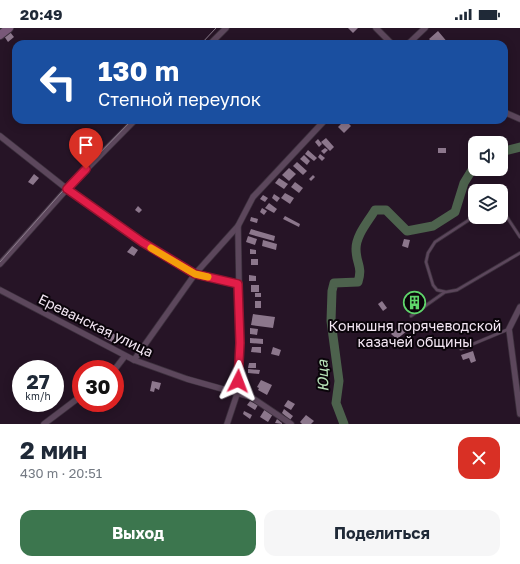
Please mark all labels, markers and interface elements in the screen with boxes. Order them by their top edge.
text: 20:49 [20,5,63,23]
text: 130 m [98,54,179,87]
icon: left [32,56,84,108]
text: Степной переулок [98,88,261,110]
pin [69,128,103,169]
icon: arrive [75,134,97,156]
map controls [468,136,508,224]
button: sound [468,136,508,176]
button: layers [468,184,508,224]
street label: Ереванская улица [36,290,156,360]
building icon: Конюшня горячеводской казачей общины [402,290,428,316]
place label: Конюшня горячеводской казачей общины [329,317,501,350]
water label: Юца [312,359,332,392]
speed limit sign: 30 [72,360,124,412]
position arrow [217,360,259,402]
text: 27 [26,369,50,393]
text: km/h [25,390,51,402]
text: 2 мин [20,435,87,464]
button: close [458,437,500,479]
text: 430 m · 20:51 [20,465,102,481]
button: Выход [20,510,256,556]
button: Поделиться [264,510,500,556]

